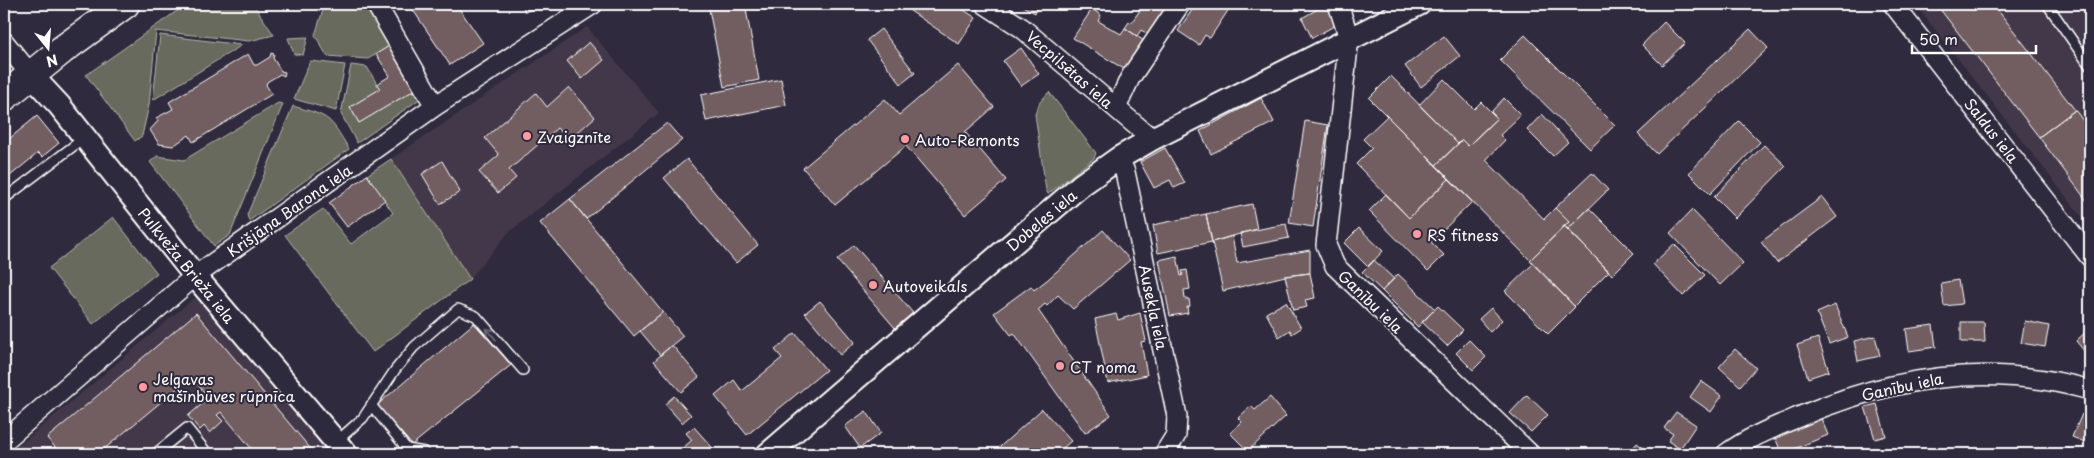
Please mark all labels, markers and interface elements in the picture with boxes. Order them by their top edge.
north arrow [22,22,72,72]
scale bar [1912,22,2035,54]
street label: Vecpilsētas iela [1021,25,1119,114]
text: 50 m [1919,27,1958,50]
text: N [44,49,60,73]
street label: Saldus iela [1959,93,2025,168]
place label: Zvaigznīte [537,125,611,148]
place label: Auto-Remonts [915,128,1020,151]
marker: Zvaigznīte [521,130,533,142]
marker: Auto-Remonts [899,133,911,145]
street label: Krišjāņa Barona iela [222,158,357,262]
street label: Dobeles iela [1001,183,1082,256]
street label: Pulkveža Brieža iela [133,202,241,328]
place label: RS fitness [1427,223,1499,246]
marker: RS fitness [1411,228,1423,240]
street label: Ausekļa iela [1134,262,1174,352]
street label: Ganību iela [1333,264,1409,338]
place label: Autoveikals [883,274,967,297]
marker: Autoveikals [867,279,879,291]
one-way arrow [486,327,497,340]
place label: CT noma [1070,355,1137,378]
marker: CT noma [1054,360,1066,372]
street label: Ganību iela [1859,366,1946,406]
place label: Jelgavas mašīnbūves rūpnīca [153,367,295,407]
marker: Jelgavas mašīnbūves rūpnīca [137,381,149,393]

